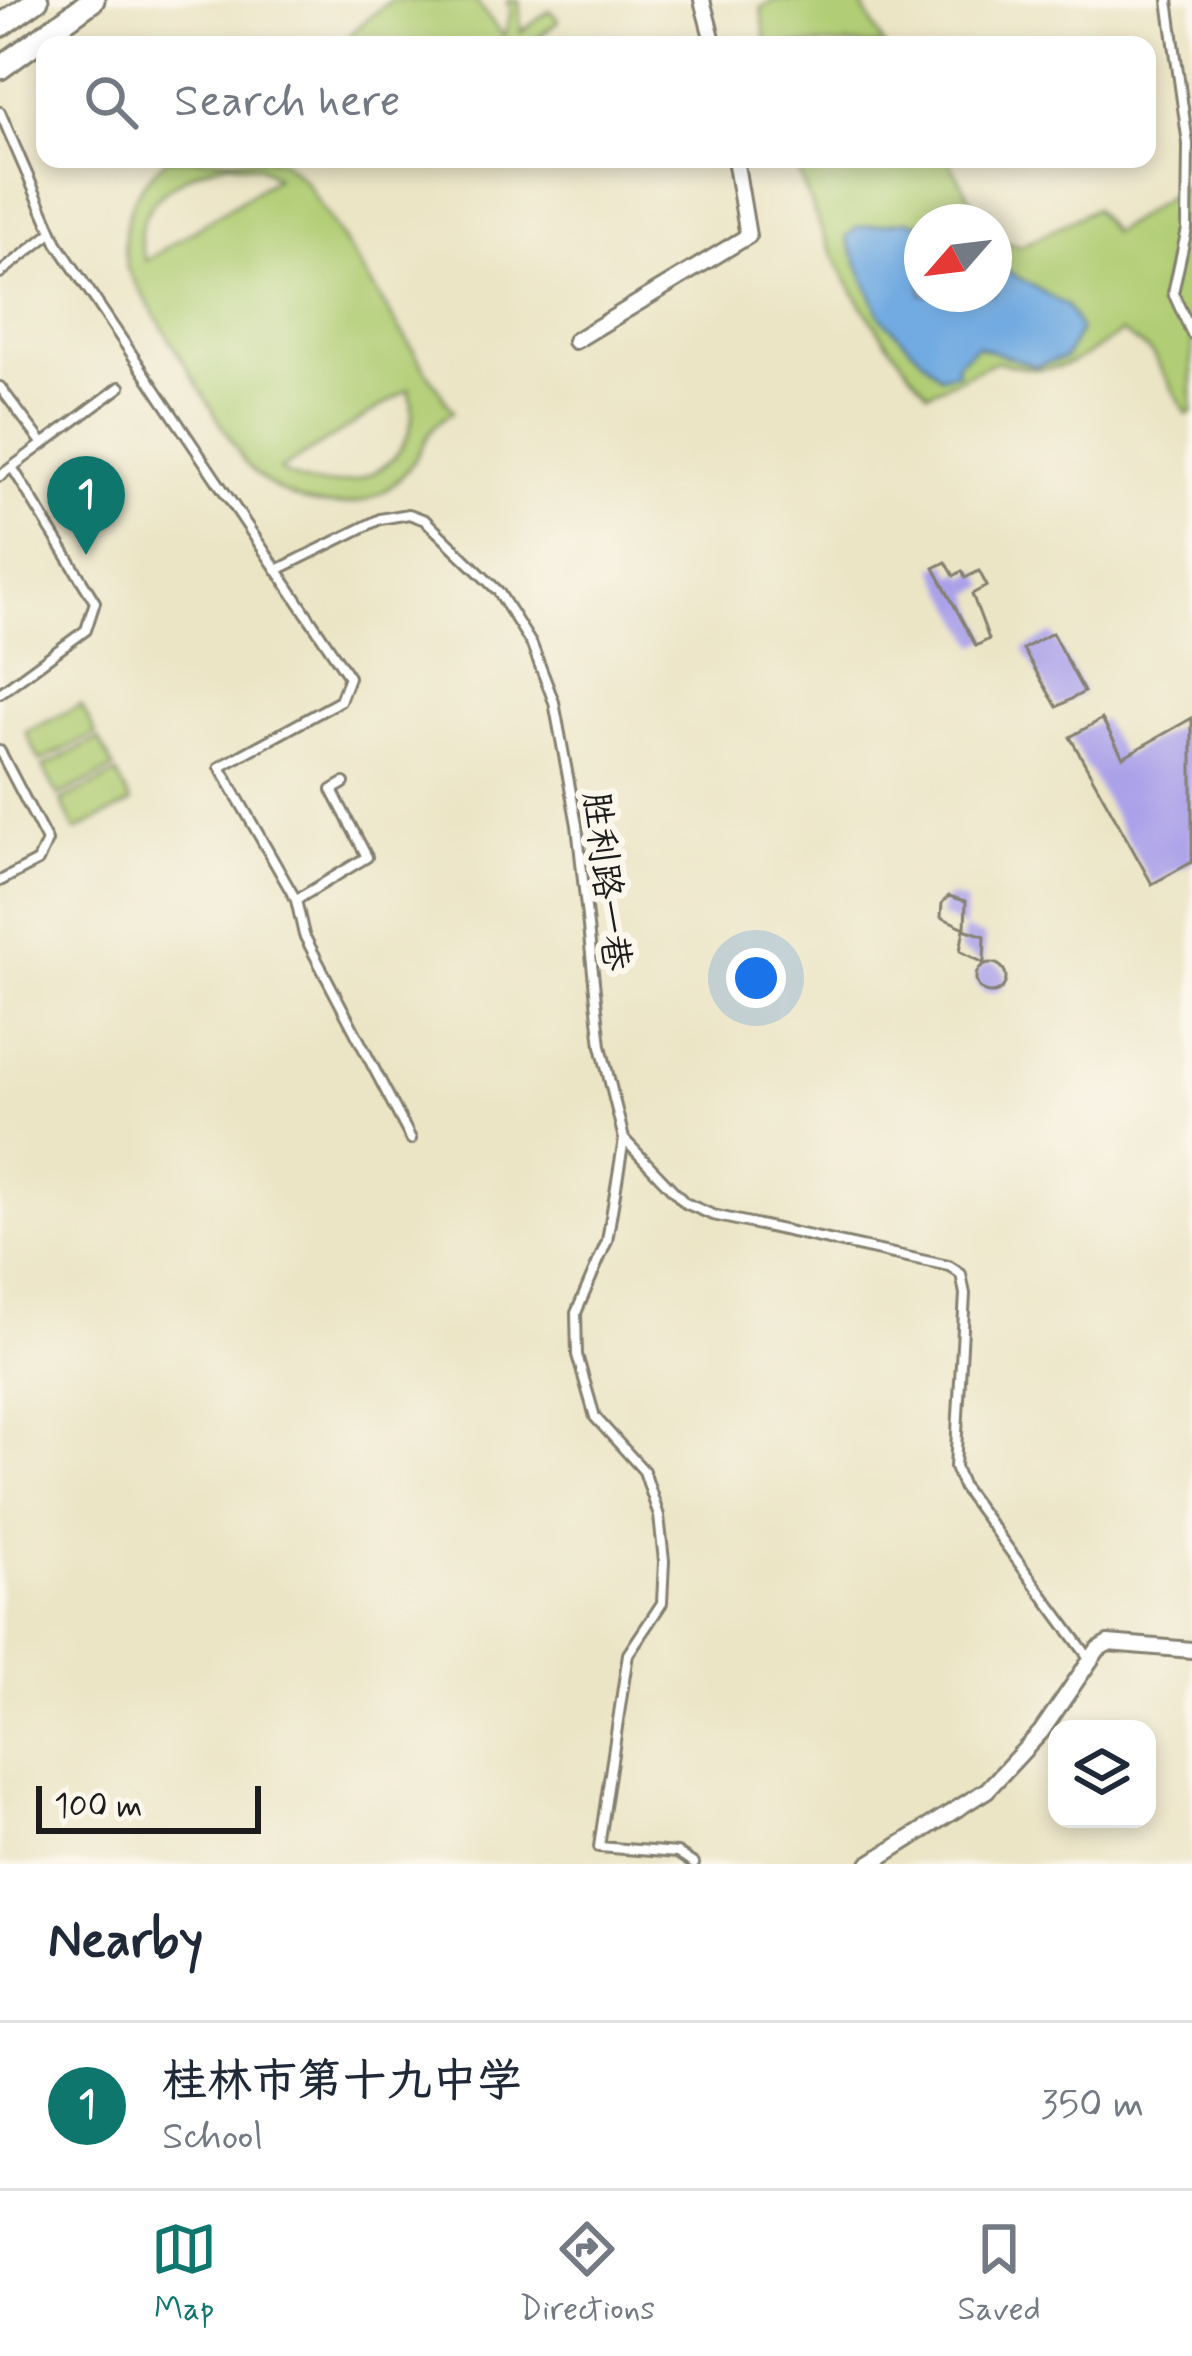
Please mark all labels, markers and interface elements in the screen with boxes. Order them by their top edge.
search box [36,36,1156,168]
icon: search [78,69,144,135]
text: Search here [174,73,401,132]
north arrow [904,204,1012,312]
pin: 1 [47,456,125,555]
street label: 胜利路一巷 [570,789,639,974]
your location [726,948,786,1008]
map controls [1048,1720,1156,1828]
button: layers [1048,1720,1156,1828]
scale bar [36,1780,261,1833]
text: 100 m [54,1785,143,1829]
text: Nearby [48,1909,203,1975]
text: 桂林市第十九中学 [162,2053,522,2112]
text: 1 [78,2080,96,2131]
text: 350 m [1041,2080,1144,2131]
text: School [162,2112,263,2163]
tab: Map [151,2216,217,2332]
tab: Directions [519,2216,655,2332]
tab: Saved [957,2216,1041,2332]

